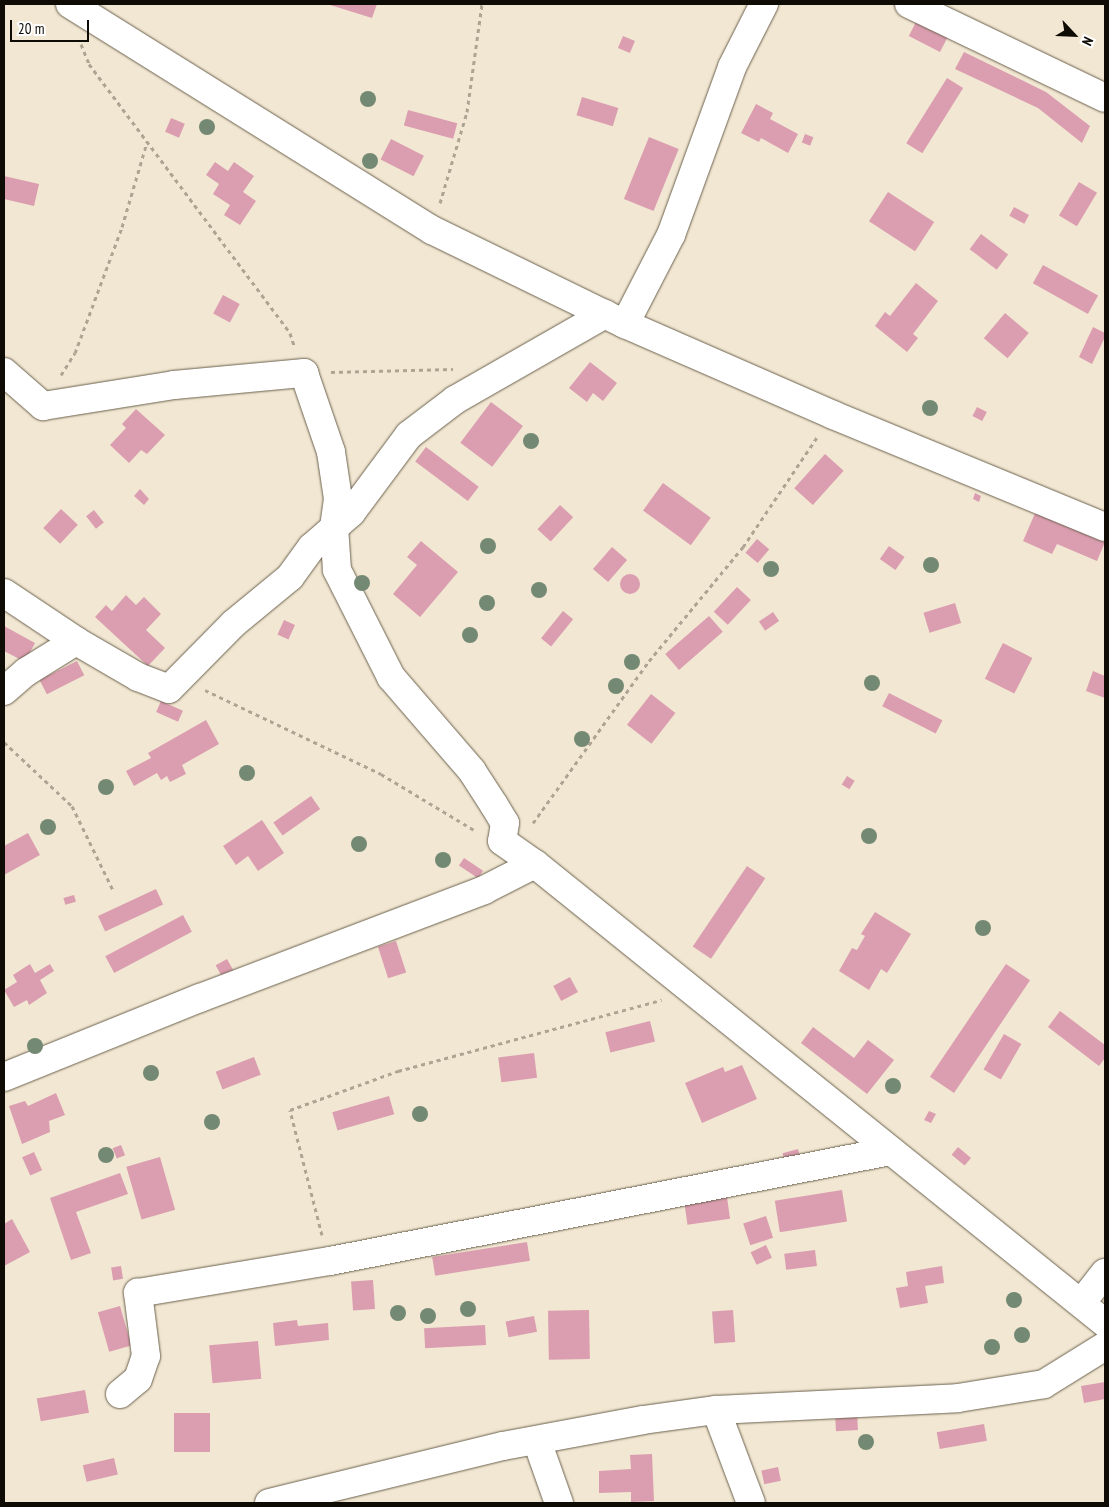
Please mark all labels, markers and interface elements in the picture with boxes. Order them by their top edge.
scale bar [12,10,91,42]
north arrow [1049,10,1099,60]
text: 20 m [18,19,44,38]
text: N [1078,34,1097,49]

